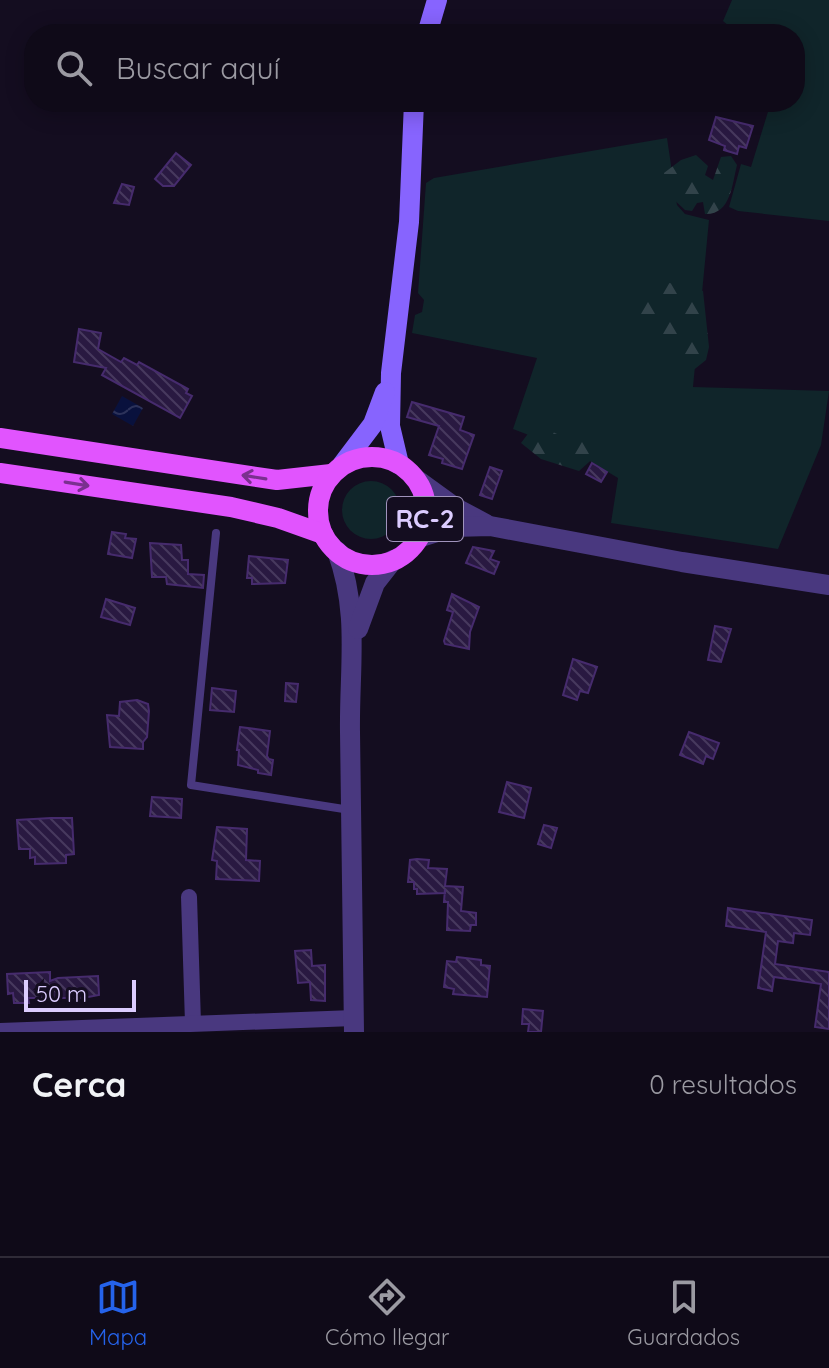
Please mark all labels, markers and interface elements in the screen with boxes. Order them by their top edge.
search box [24,24,805,112]
icon: search [52,46,96,90]
text: Buscar aquí [116,49,280,87]
one-way arrow [242,469,267,484]
one-way arrow [64,477,89,492]
road number: RC-2 [387,497,463,541]
scale bar [24,976,136,1012]
text: 50 m [36,980,87,1008]
text: Cerca [32,1063,126,1106]
text: 0 resultados [649,1068,797,1101]
tab: Mapa [89,1275,147,1351]
tab: Cómo llegar [325,1275,450,1351]
tab: Guardados [627,1275,740,1351]

